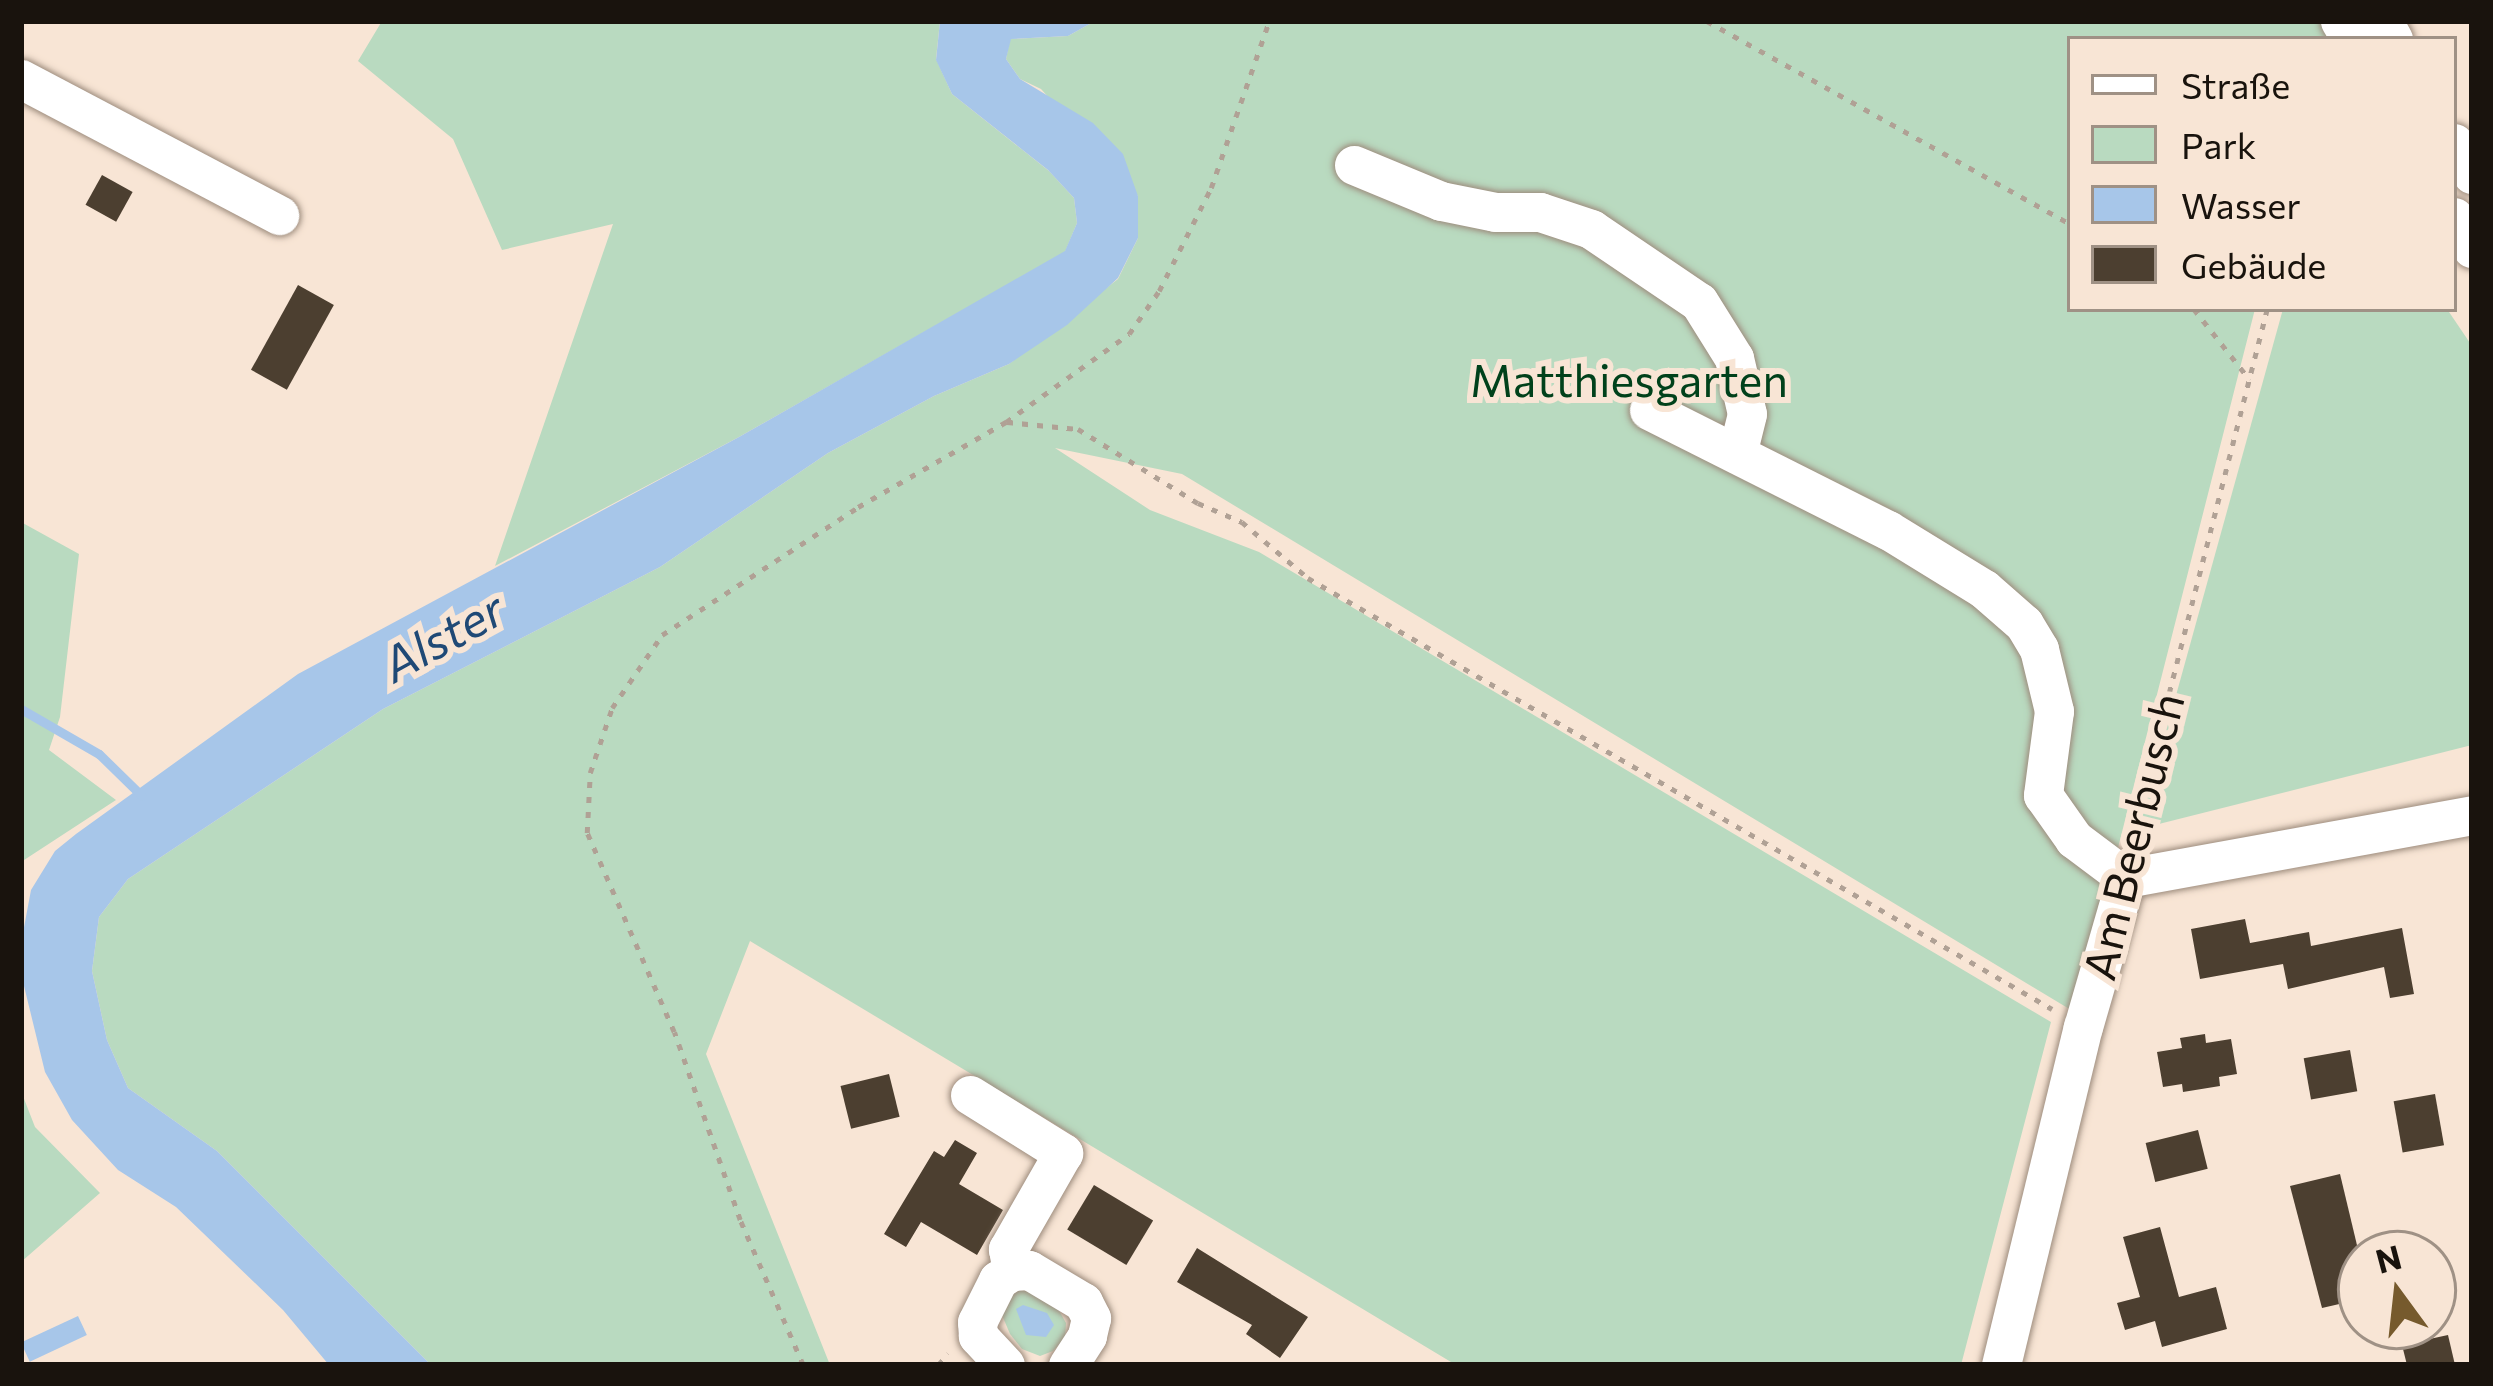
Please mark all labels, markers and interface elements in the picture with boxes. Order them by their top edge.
legend [2067,36,2457,312]
text: Straße [2181,62,2290,106]
text: Park [2181,122,2256,166]
text: Wasser [2181,182,2301,226]
text: Gebäude [2181,242,2326,286]
park label: Matthiesgarten [1470,352,1788,406]
water label: Alster [371,578,513,692]
street label: Am Beerbusch [2070,687,2194,985]
north arrow [2337,1230,2457,1350]
text: N [2371,1235,2406,1281]

